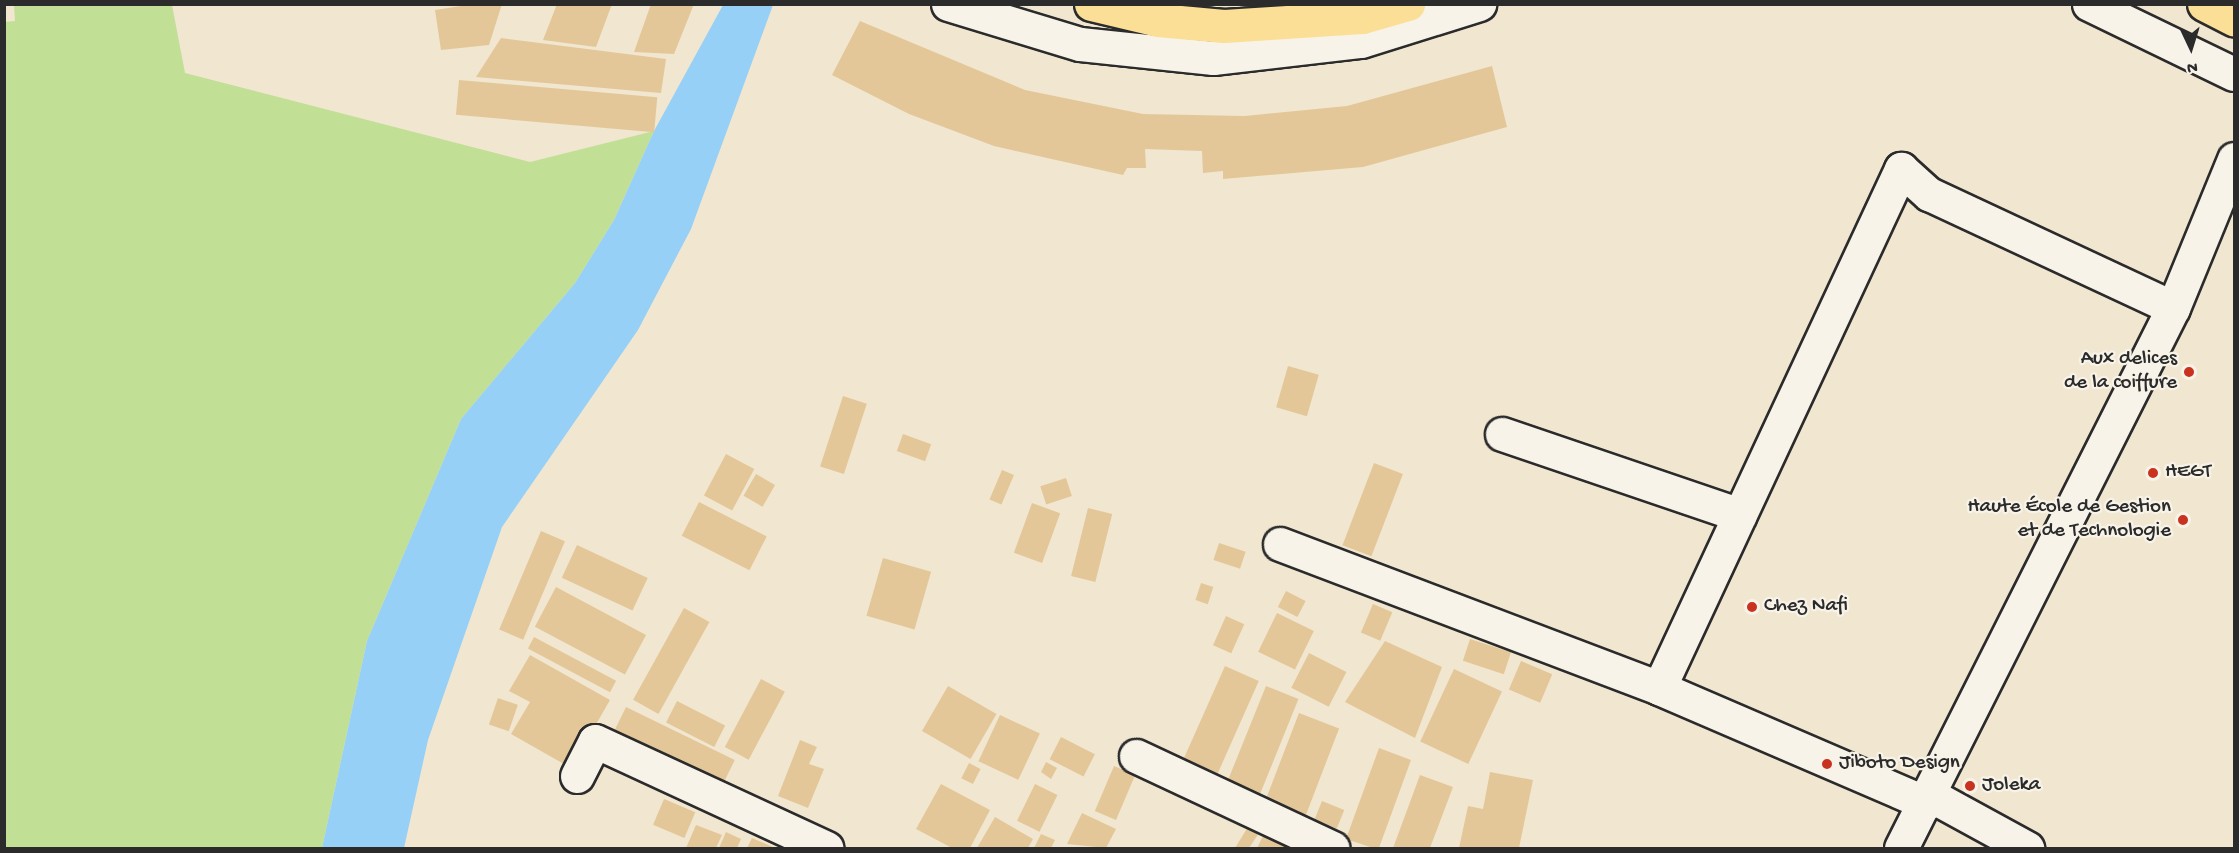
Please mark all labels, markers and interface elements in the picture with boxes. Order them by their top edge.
north arrow [2161,18,2221,78]
text: N [2186,57,2198,76]
place label: Aux delices de la coiffure [2064,347,2177,397]
marker: Aux delices de la coiffure [2182,365,2196,379]
place label: HEGT [2165,460,2211,486]
marker: HEGT [2146,466,2160,480]
place label: Haute École de Gestion et de Technologie [1968,495,2171,545]
marker: Haute École de Gestion et de Technologie [2176,513,2190,527]
place label: Chez Nafi [1764,594,1848,620]
marker: Chez Nafi [1745,600,1759,614]
place label: Jiboto Design [1839,751,1960,777]
marker: Jiboto Design [1820,757,1834,771]
place label: Joleka [1982,773,2041,799]
marker: Joleka [1963,779,1977,793]

